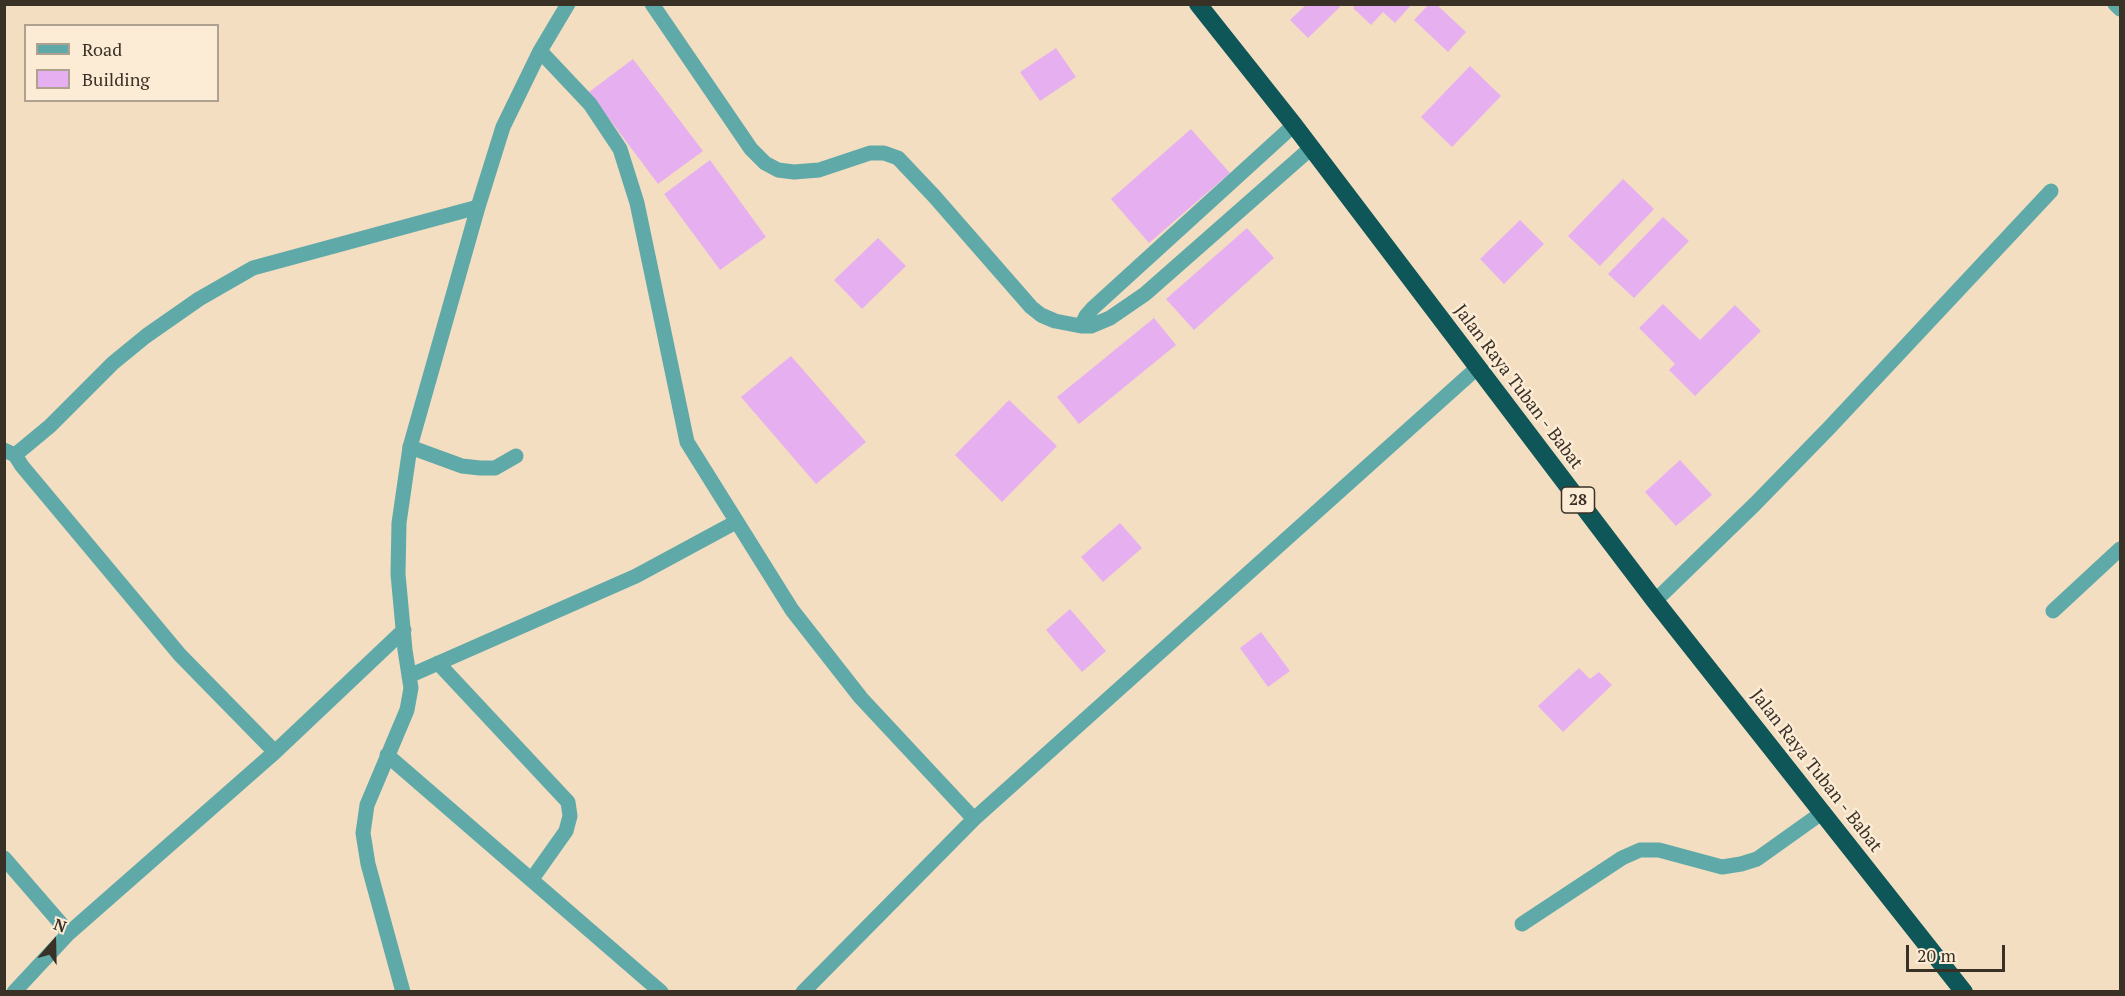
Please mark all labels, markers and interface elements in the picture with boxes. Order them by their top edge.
legend [24,24,219,102]
text: Road [82,37,122,61]
text: Building [82,67,150,91]
street label: Jalan Raya Tuban - Babat [1449,300,1587,474]
road number: 28 [1562,487,1594,513]
street label: Jalan Raya Tuban - Babat [1746,685,1886,857]
north arrow [24,912,84,972]
text: N [51,913,70,937]
scale bar [1909,933,2008,971]
text: 20 m [1917,943,1956,967]

